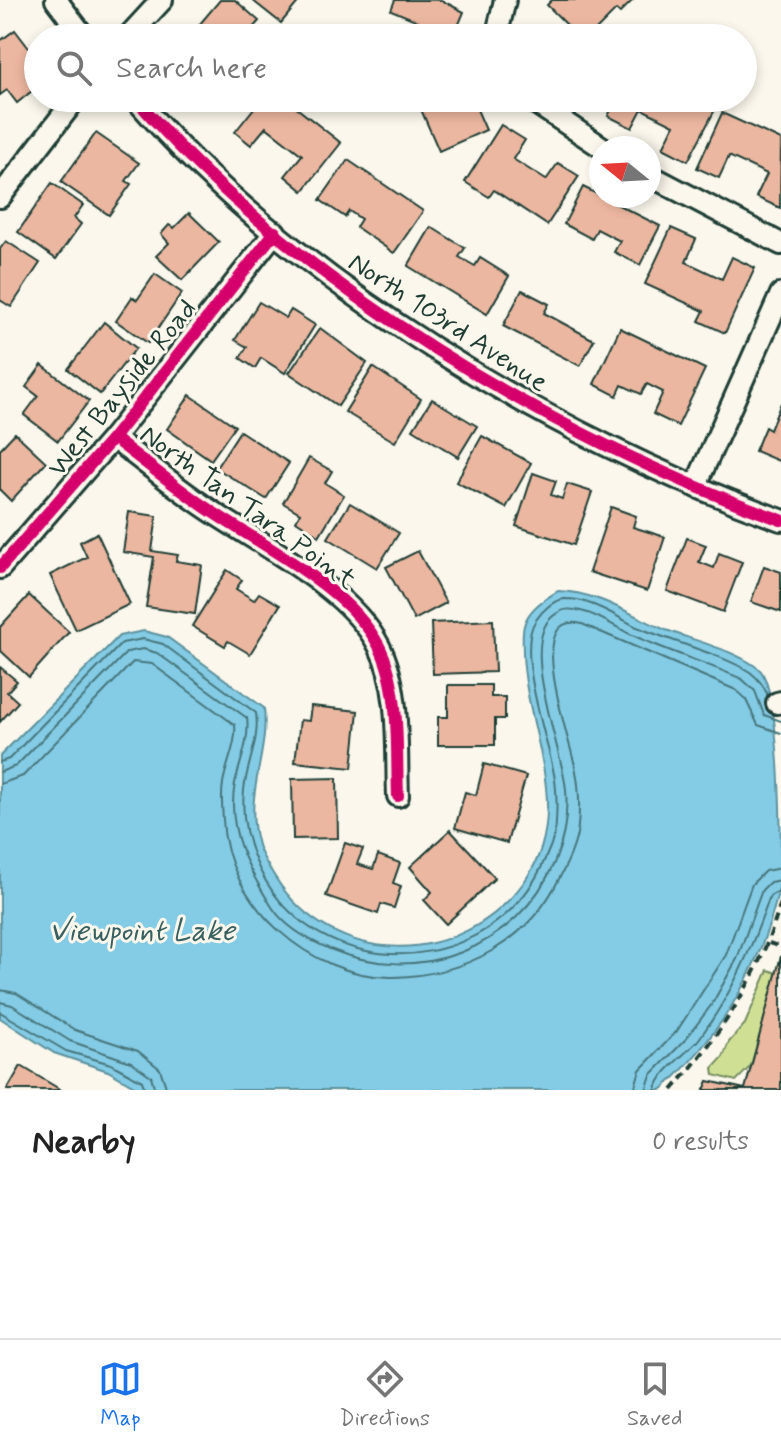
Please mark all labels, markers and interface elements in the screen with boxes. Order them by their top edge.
search box [24,24,757,112]
icon: search [52,46,96,90]
text: Search here [116,49,267,88]
north arrow [589,136,661,208]
street label: North 103rd Avenue [341,245,555,402]
street label: West Bayside Road [40,292,206,485]
street label: North Tan Tara Point [132,417,364,600]
water label: Viewpoint Lake [49,912,236,951]
text: Nearby [32,1120,136,1165]
text: 0 results [652,1125,749,1159]
tab: Map [98,1357,142,1433]
tab: Directions [339,1357,430,1433]
tab: Saved [627,1357,682,1433]

